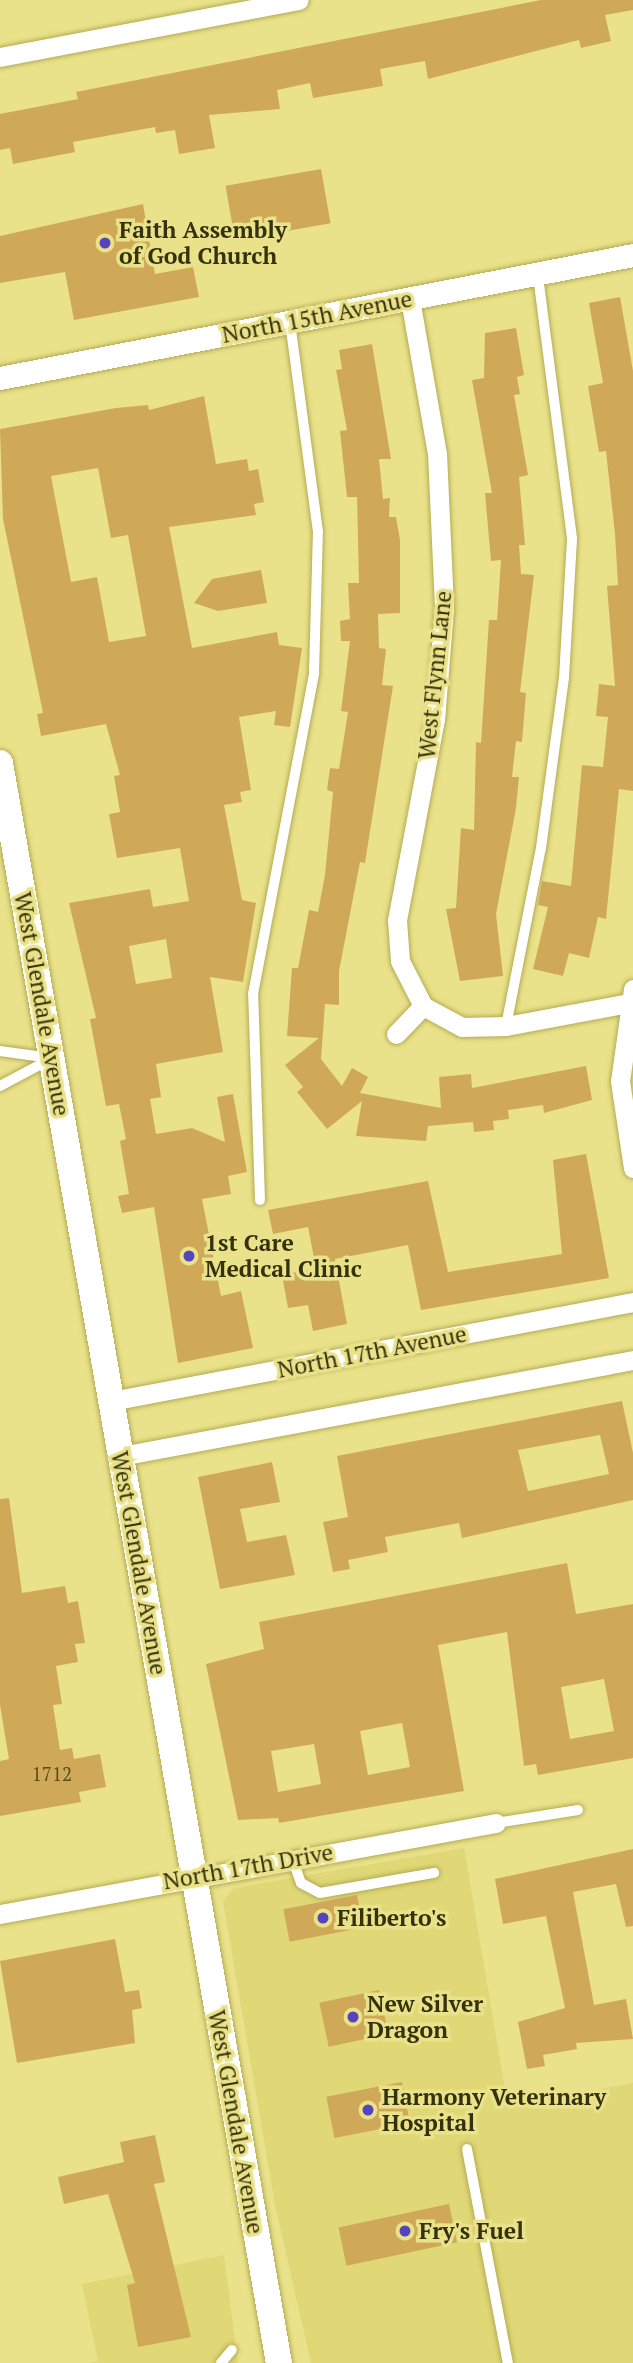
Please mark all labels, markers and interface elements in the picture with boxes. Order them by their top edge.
place label: Faith Assembly of God Church [119,216,287,270]
marker: Faith Assembly of God Church [97,235,113,251]
street label: North 15th Avenue [219,285,415,349]
street label: West Flynn Lane [412,589,458,761]
street label: West Glendale Avenue [9,890,75,1118]
place label: 1st Care Medical Clinic [205,1229,362,1283]
marker: 1st Care Medical Clinic [179,1246,199,1266]
street label: North 17th Avenue [275,1320,469,1384]
street label: West Glendale Avenue [106,1449,172,1677]
house number: 1712 [32,1763,72,1785]
street label: North 17th Drive [161,1838,335,1896]
place label: Filiberto's [337,1904,446,1932]
marker: Filiberto's [315,1910,331,1926]
place label: New Silver Dragon [367,1990,483,2044]
street label: West Glendale Avenue [203,2008,269,2236]
marker: New Silver Dragon [345,2009,361,2025]
place label: Harmony Veterinary Hospital [382,2083,606,2137]
marker: Harmony Veterinary Hospital [360,2102,376,2118]
place label: Fry's Fuel [419,2217,524,2245]
marker: Fry's Fuel [397,2223,413,2239]

